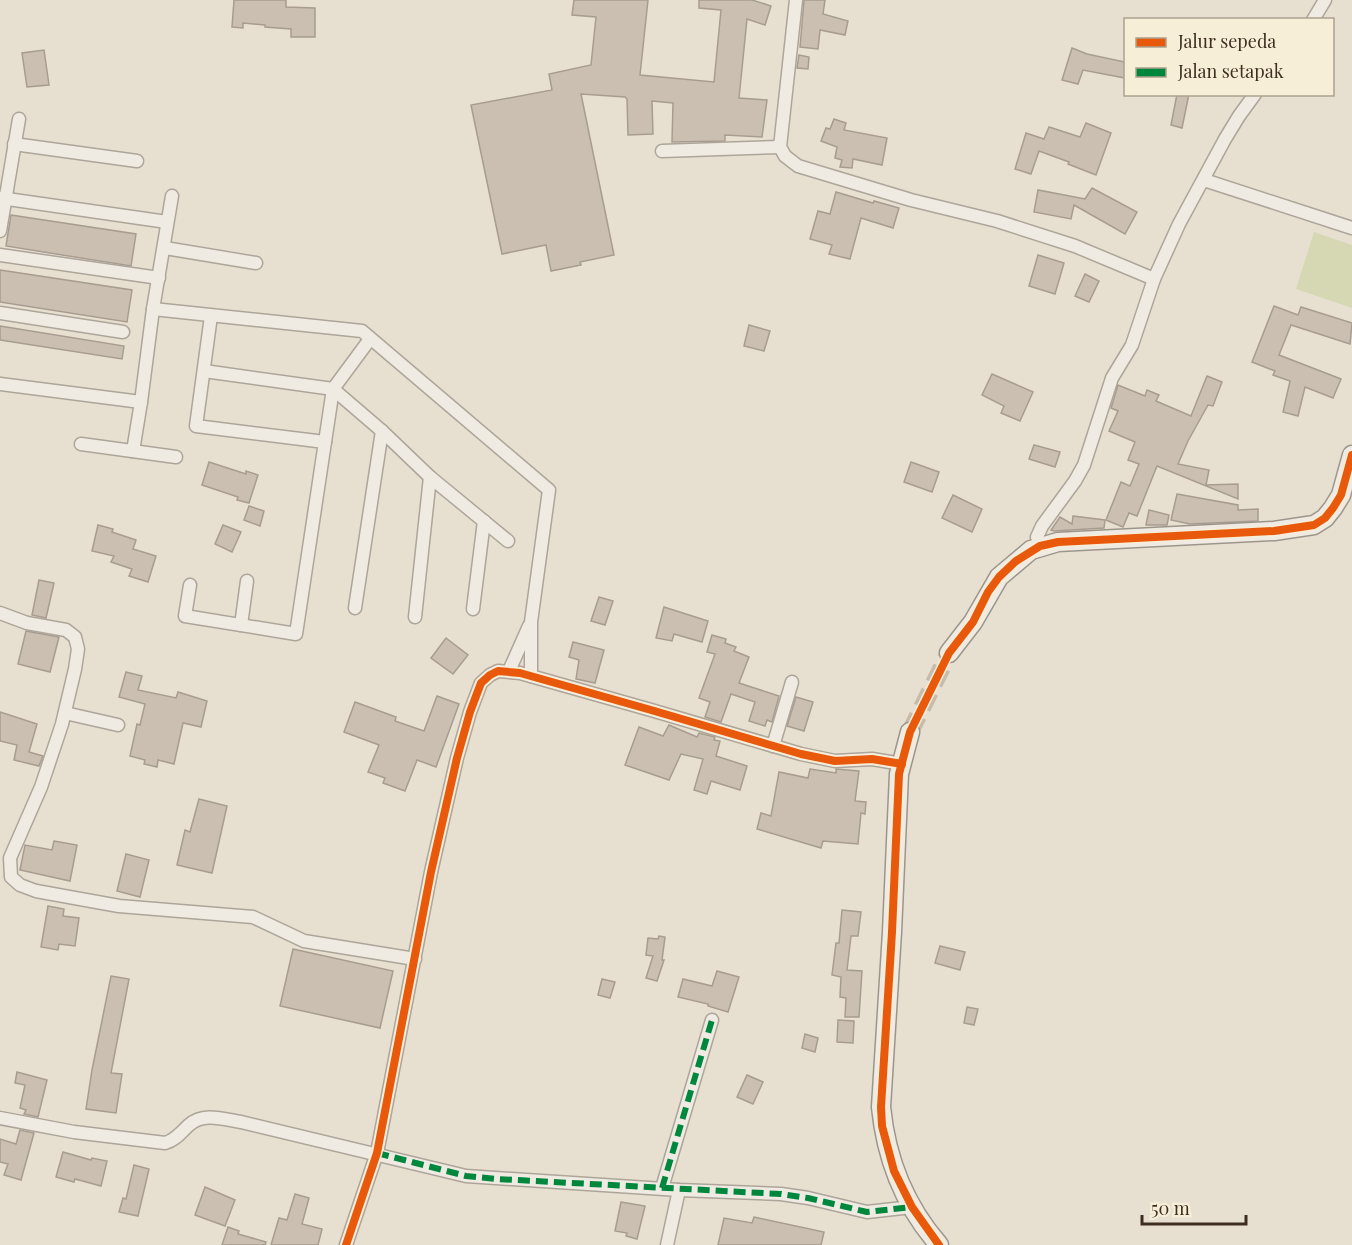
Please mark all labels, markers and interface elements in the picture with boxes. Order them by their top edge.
legend [1124,18,1334,96]
text: Jalur sepeda [1177,29,1276,53]
text: Jalan setapak [1177,59,1284,83]
scale bar [1142,1188,1246,1226]
text: 50 m [1151,1196,1190,1220]

